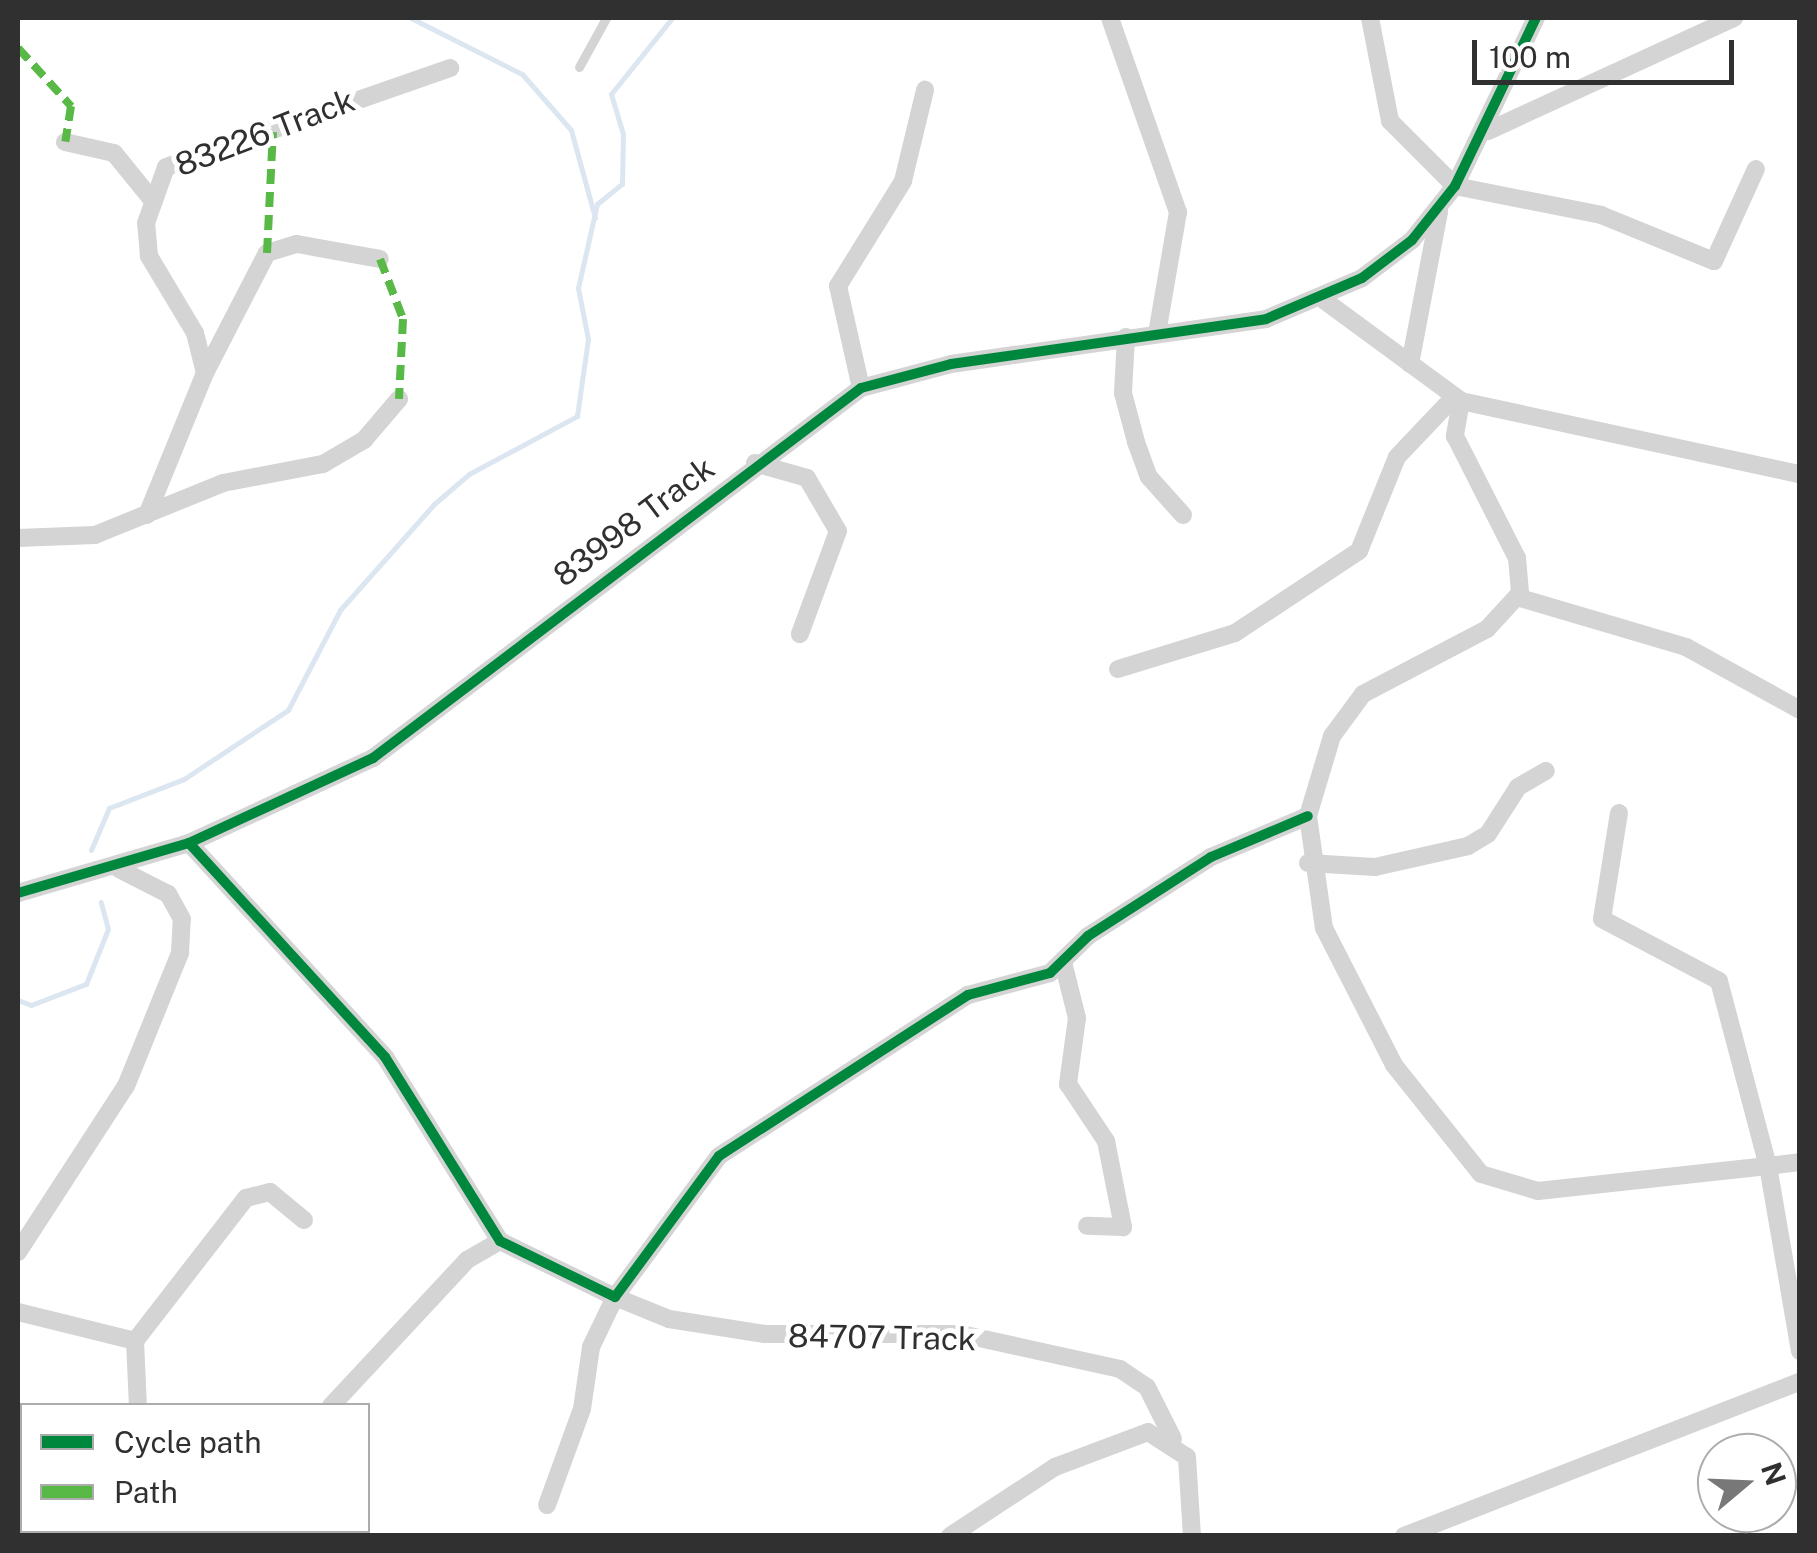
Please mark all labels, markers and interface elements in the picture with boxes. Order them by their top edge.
scale bar [1477,20,1740,82]
text: 100 m [1489,39,1571,75]
street label: 83226 Track [170,81,360,185]
street label: 83998 Track [546,449,722,595]
street label: 84707 Track [788,1317,976,1359]
legend [20,1403,370,1533]
text: Cycle path [114,1424,262,1460]
north arrow [1697,1433,1797,1533]
text: N [1755,1458,1793,1489]
text: Path [114,1474,178,1510]

